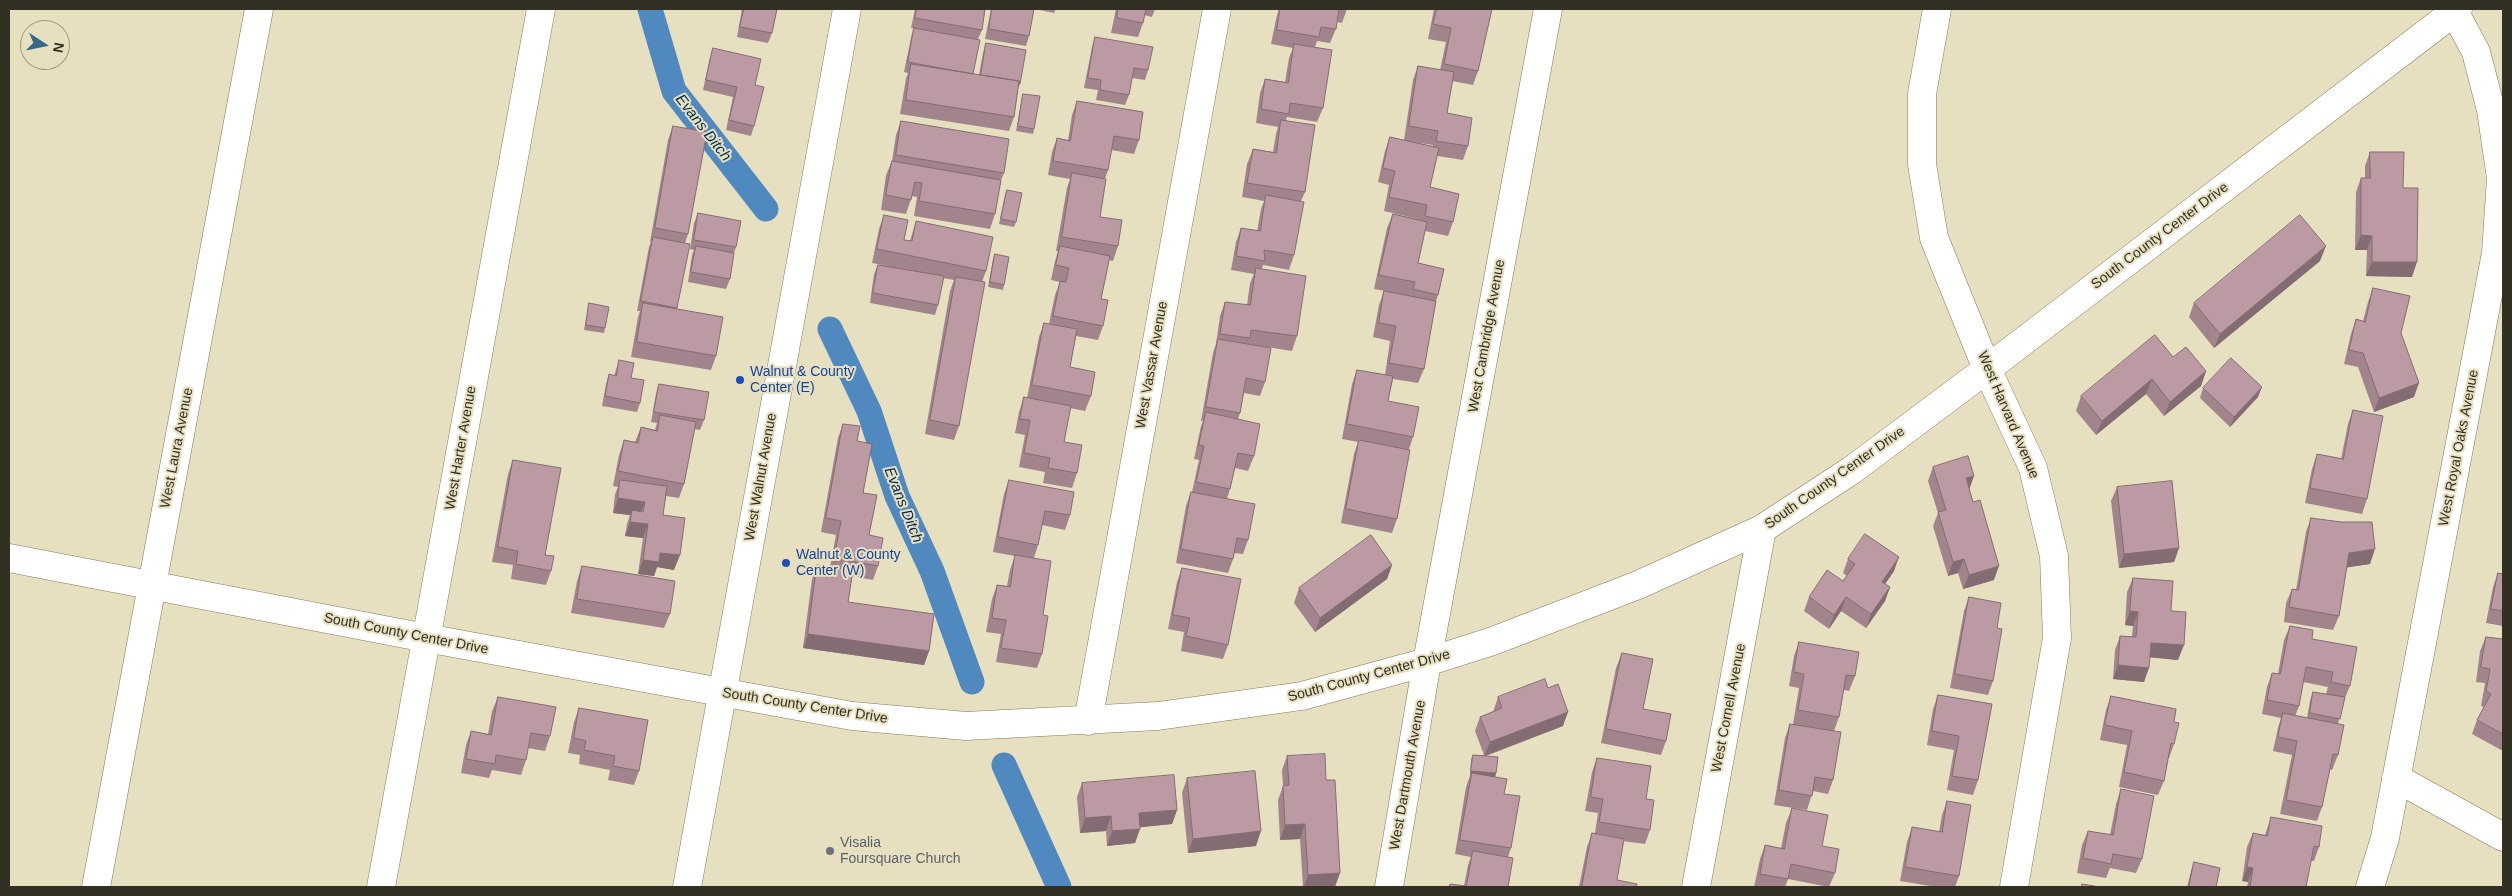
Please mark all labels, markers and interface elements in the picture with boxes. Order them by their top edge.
north arrow [20,20,70,70]
text: N [50,41,68,54]
water label: Evans Ditch [671,91,735,165]
street label: South County Center Drive [2088,179,2232,293]
street label: West Cambridge Avenue [1465,258,1509,414]
street label: West Vassar Avenue [1133,300,1171,430]
street label: West Harvard Avenue [1974,349,2042,481]
place label: Walnut & County Center (E) [750,364,855,397]
street label: West Royal Oaks Avenue [2436,368,2482,528]
marker: Walnut & County Center (E) [734,374,746,386]
street label: West Harter Avenue [442,385,480,511]
street label: West Laura Avenue [157,386,197,510]
street label: West Walnut Avenue [741,412,781,542]
street label: South County Center Drive [1762,423,1908,533]
water label: Evans Ditch [880,465,926,545]
place label: Walnut & County Center (W) [796,547,901,580]
marker: Walnut & County Center (W) [780,557,792,569]
street label: South County Center Drive [322,610,490,658]
street label: West Cornell Avenue [1708,642,1750,774]
street label: South County Center Drive [1286,646,1452,706]
street label: South County Center Drive [721,685,889,727]
street label: West Dartmouth Avenue [1387,699,1429,851]
place label: Visalia Foursquare Church [840,835,961,868]
marker: Visalia Foursquare Church [824,845,836,857]

